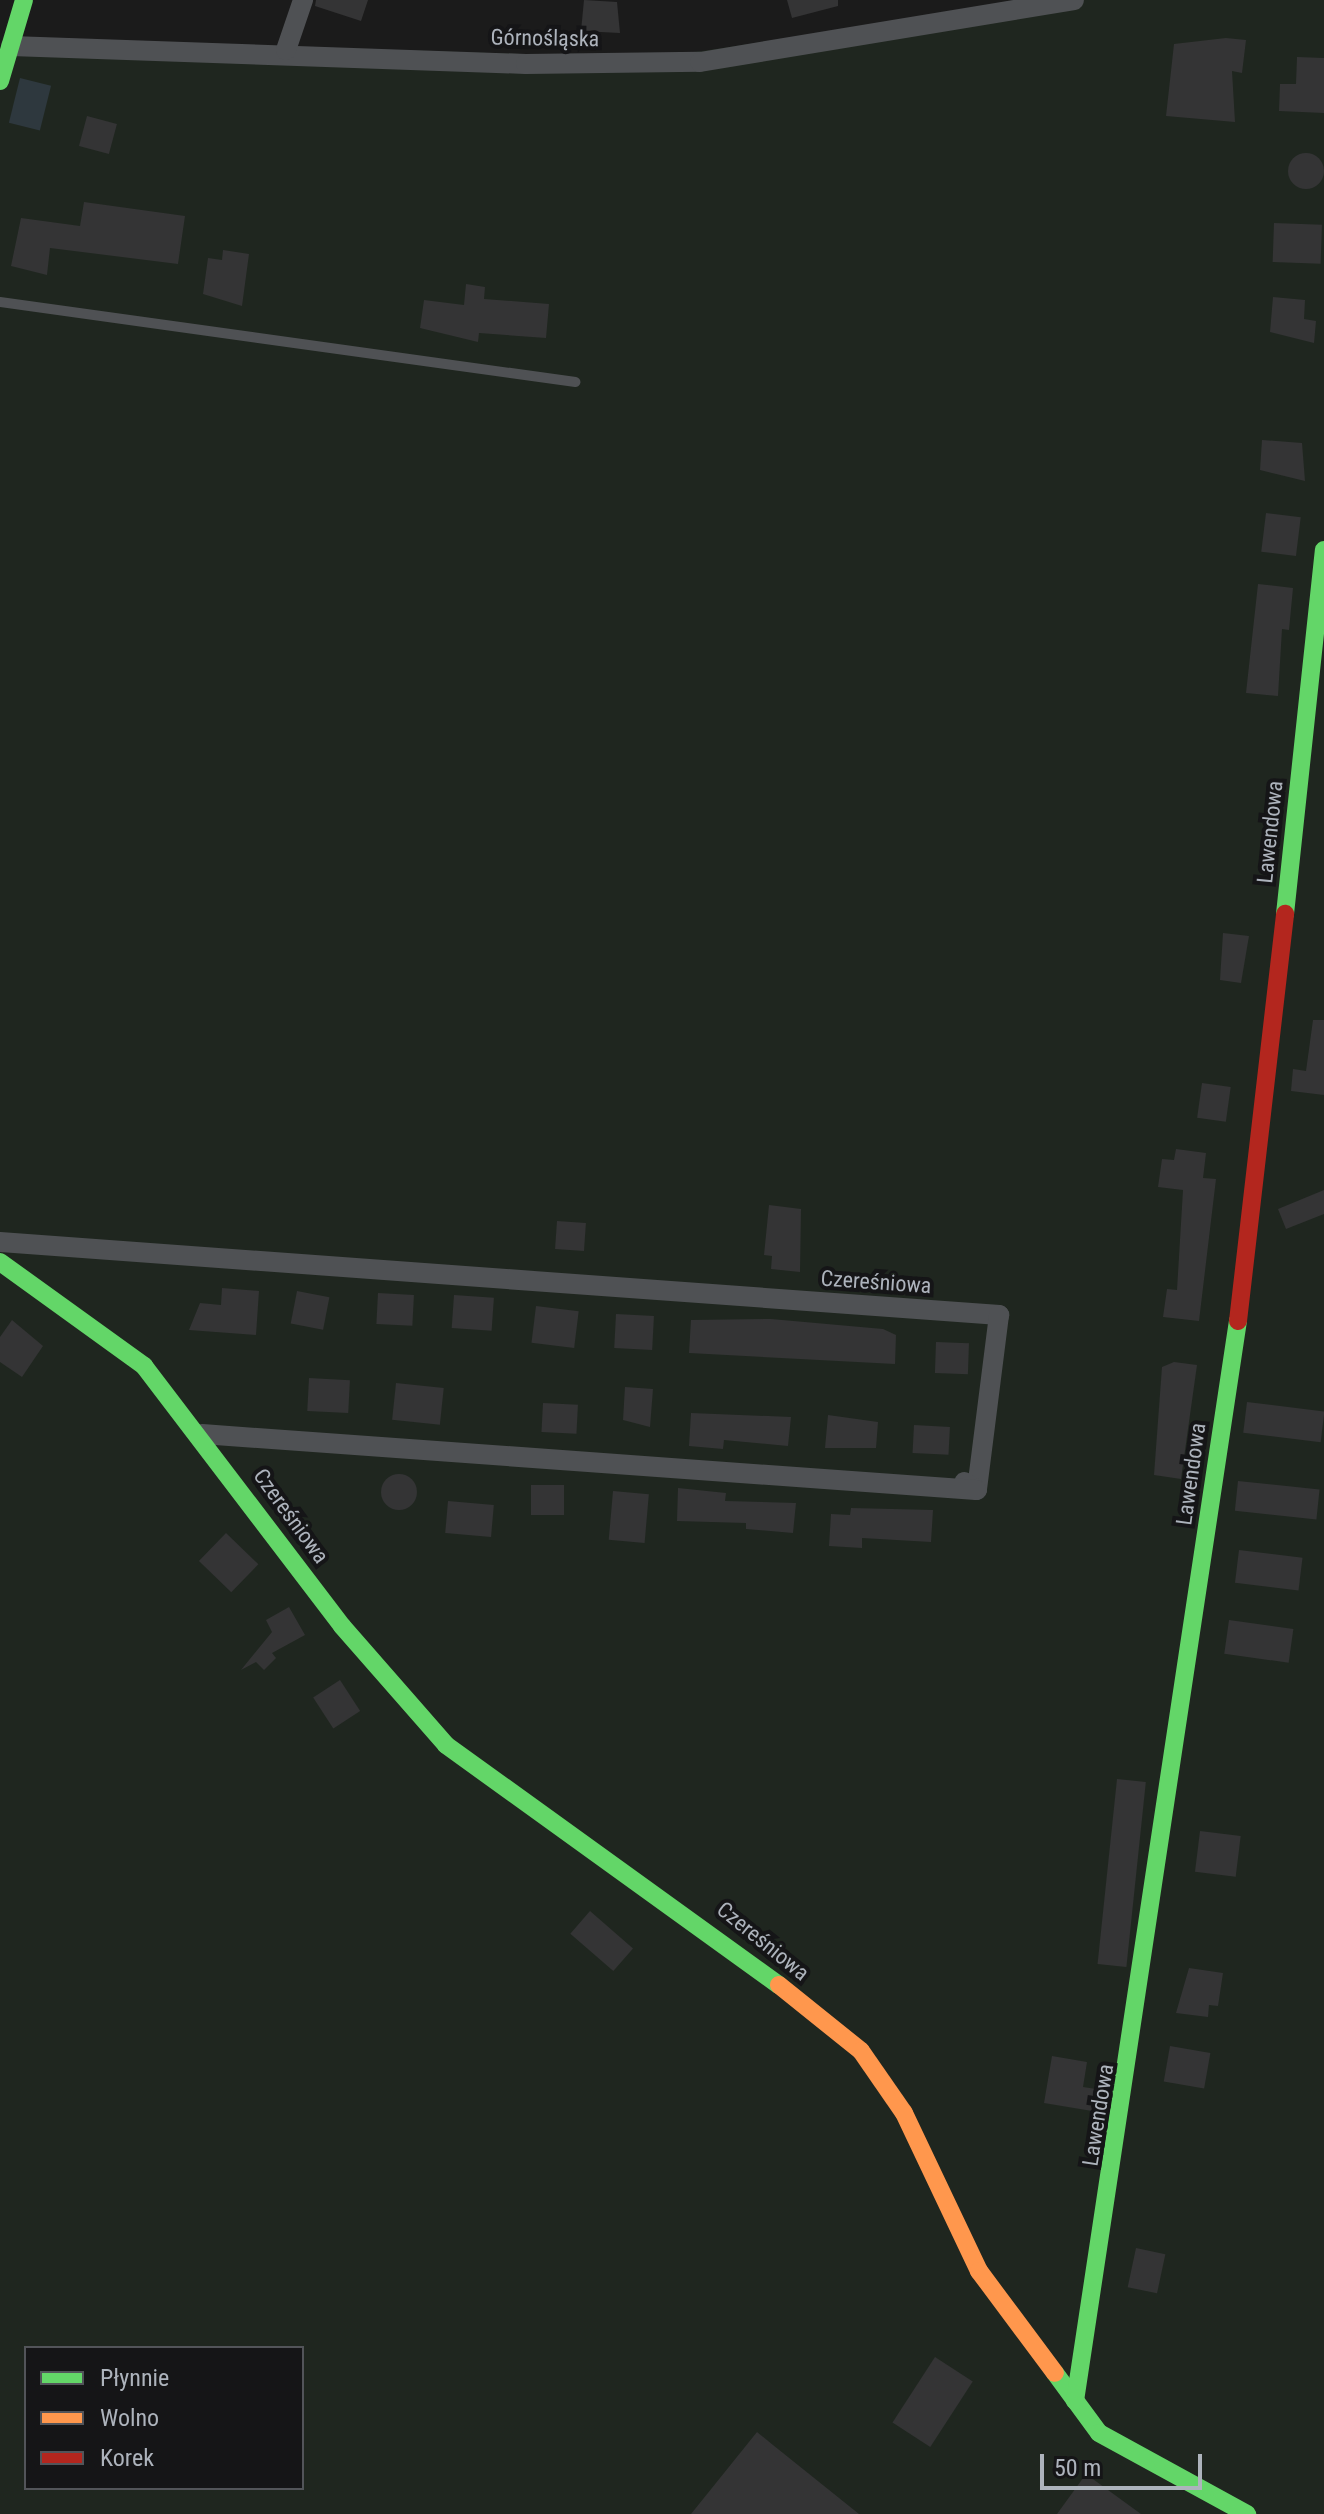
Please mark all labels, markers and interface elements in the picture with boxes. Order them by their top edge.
street label: Górnośląska [491,24,599,52]
street label: Lawendowa [1251,779,1289,885]
street label: Czereśniowa [820,1265,932,1299]
street label: Lawendowa [1171,1421,1211,1527]
street label: Czereśniowa [248,1463,334,1569]
street label: Czereśniowa [712,1896,814,1986]
street label: Lawendowa [1077,2062,1119,2168]
legend [24,2346,304,2490]
text: Płynnie [100,2364,169,2392]
text: Wolno [100,2404,159,2432]
scale bar [1044,2438,1206,2488]
text: Korek [100,2444,154,2472]
text: 50 m [1054,2454,1101,2482]

